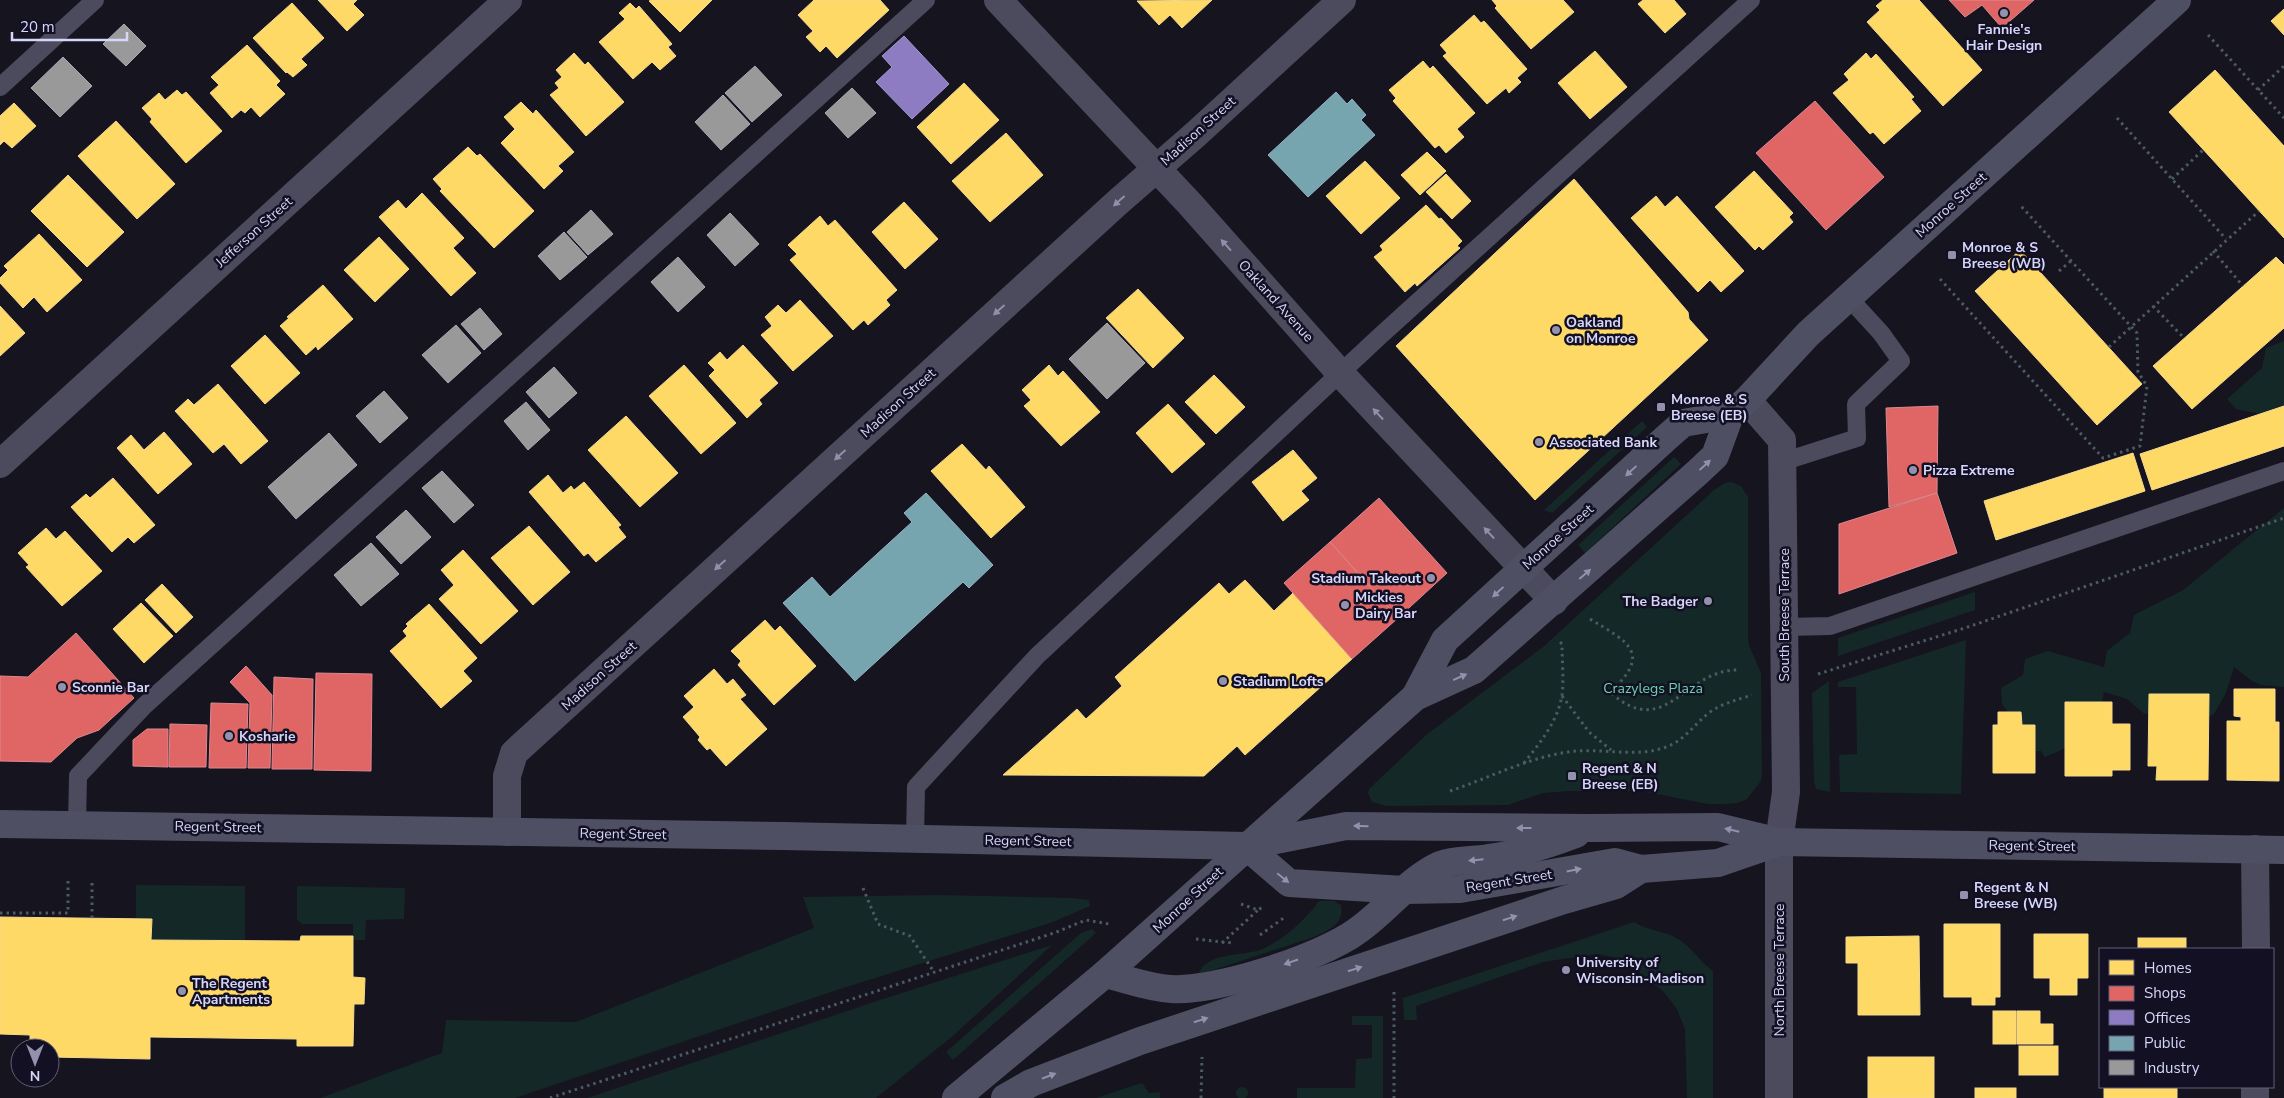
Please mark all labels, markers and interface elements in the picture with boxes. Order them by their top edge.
marker: Fannie's Hair Design [1998,7,2010,19]
scale bar [12,10,128,42]
text: 20 m [20,17,55,37]
place label: Fannie's Hair Design [1966,20,2042,55]
street label: Madison Street [1156,92,1240,170]
street label: Monroe Street [1911,168,1991,242]
street label: Jefferson Street [211,192,297,272]
one-way arrow [1113,195,1125,207]
place label: Monroe & S Breese (WB) [1962,238,2046,273]
one-way arrow [1220,240,1232,252]
marker: Monroe & S Breese (WB) [1946,249,1958,261]
street label: Oakland Avenue [1234,256,1318,346]
one-way arrow [993,304,1005,316]
place label: Oakland on Monroe [1566,313,1636,348]
marker: Oakland on Monroe [1550,324,1562,336]
street label: Madison Street [856,364,940,442]
place label: Monroe & S Breese (EB) [1671,390,1747,425]
marker: Monroe & S Breese (EB) [1655,401,1667,413]
one-way arrow [1373,408,1384,421]
place label: Associated Bank [1549,433,1657,452]
marker: Associated Bank [1533,436,1545,448]
one-way arrow [835,449,847,461]
one-way arrow [1699,459,1711,471]
place label: Pizza Extreme [1923,461,2015,480]
marker: Pizza Extreme [1907,464,1919,476]
one-way arrow [1625,465,1637,477]
street label: Monroe Street [1518,500,1598,574]
one-way arrow [1483,527,1495,539]
street label: South Breese Terrace [1775,548,1794,682]
one-way arrow [715,559,727,571]
one-way arrow [1578,568,1590,580]
place label: Stadium Takeout [1311,569,1422,588]
marker: Stadium Takeout [1425,572,1437,584]
one-way arrow [1492,586,1504,598]
place label: Mickies Dairy Bar [1355,588,1417,623]
place label: The Badger [1623,592,1699,611]
marker: The Badger [1702,595,1714,607]
marker: Mickies Dairy Bar [1339,599,1351,611]
street label: Madison Street [557,637,641,715]
place label: Stadium Lofts [1233,672,1324,691]
one-way arrow [1453,672,1467,680]
marker: Stadium Lofts [1217,675,1229,687]
place label: Sconnie Bar [72,678,150,697]
park label: Crazylegs Plaza [1603,679,1703,698]
marker: Sconnie Bar [56,681,68,693]
place label: Kosharie [239,727,296,746]
marker: Kosharie [223,730,235,742]
place label: Regent & N Breese (EB) [1582,759,1658,794]
marker: Regent & N Breese (EB) [1566,770,1578,782]
street label: Regent Street [174,817,262,837]
one-way arrow [1353,822,1369,830]
street label: Regent Street [579,824,667,844]
one-way arrow [1515,824,1531,832]
one-way arrow [1724,826,1739,834]
street label: Regent Street [984,831,1072,851]
street label: Regent Street [1988,836,2076,856]
one-way arrow [1468,856,1484,864]
street label: Monroe Street [1149,862,1227,938]
street label: Regent Street [1465,865,1554,897]
one-way arrow [1566,866,1582,874]
one-way arrow [1277,872,1290,883]
place label: Regent & N Breese (WB) [1974,878,2058,913]
marker: Regent & N Breese (WB) [1958,889,1970,901]
street label: North Breese Terrace [1770,903,1789,1037]
one-way arrow [1502,914,1517,921]
legend [2099,948,2274,1088]
place label: University of Wisconsin-Madison [1576,953,1704,988]
one-way arrow [1283,958,1298,966]
text: Homes [2144,958,2192,978]
marker: University of Wisconsin-Madison [1560,964,1572,976]
one-way arrow [1348,965,1363,972]
place label: The Regent Apartments [192,974,270,1009]
text: Shops [2144,983,2186,1003]
marker: The Regent Apartments [176,985,188,997]
text: Offices [2144,1008,2191,1028]
one-way arrow [1194,1016,1209,1024]
text: Public [2144,1033,2185,1053]
north arrow [10,1038,60,1088]
text: Industry [2144,1058,2200,1078]
text: N [30,1066,40,1085]
one-way arrow [1041,1072,1056,1079]

